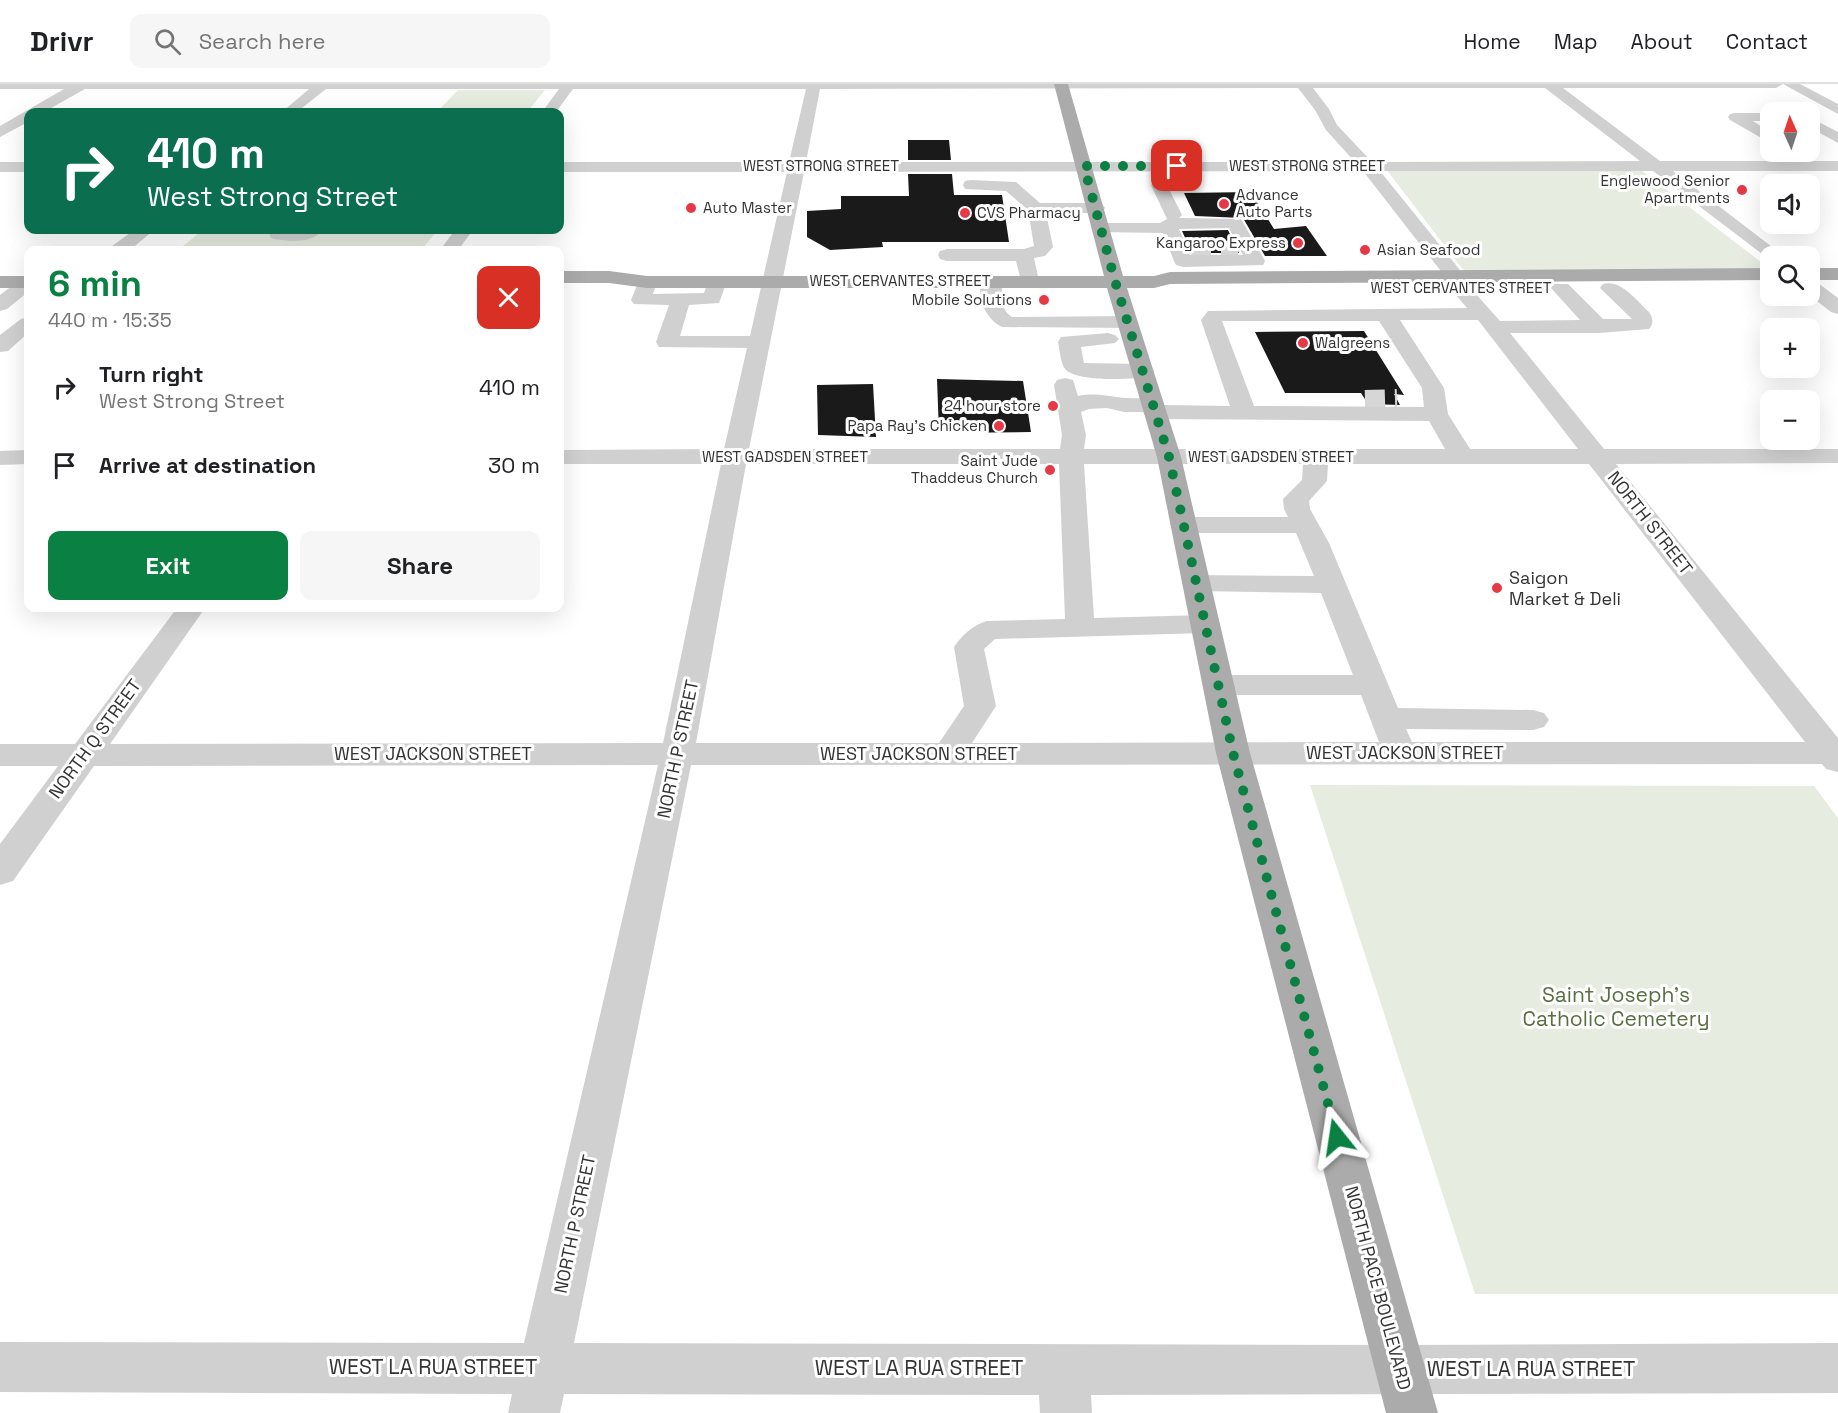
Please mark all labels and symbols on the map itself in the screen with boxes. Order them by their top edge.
north arrow [1760,102,1820,162]
pin [1151,140,1202,191]
street label: WEST STRONG STREET [743,156,899,175]
street label: WEST STRONG STREET [1229,156,1385,175]
place label: Englewood Senior Apartments [1601,171,1730,207]
marker: Englewood Senior Apartments [1735,183,1749,197]
place label: Advance Auto Parts [1236,185,1312,221]
marker: Advance Auto Parts [1217,197,1231,211]
place label: Auto Master [703,198,792,217]
marker: Auto Master [684,201,698,215]
place label: CVS Pharmacy [977,203,1081,222]
marker: CVS Pharmacy [958,206,972,220]
place label: Kangaroo Express [1156,233,1286,252]
marker: Kangaroo Express [1291,236,1305,250]
place label: Asian Seafood [1377,240,1480,259]
marker: Asian Seafood [1358,243,1372,257]
street label: WEST CERVANTES STREET [810,271,991,290]
street label: WEST CERVANTES STREET [1371,278,1552,297]
place label: Mobile Solutions [912,290,1032,309]
marker: Mobile Solutions [1037,293,1051,307]
place label: Walgreens [1315,333,1390,352]
marker: Walgreens [1296,336,1310,350]
place label: 24 hour store [944,396,1041,415]
marker: 24 hour store [1046,399,1060,413]
place label: Papa Ray's Chicken [848,416,987,435]
marker: Papa Ray's Chicken [992,419,1006,433]
street label: WEST GADSDEN STREET [702,447,868,466]
street label: WEST GADSDEN STREET [1188,447,1354,466]
place label: Saint Jude Thaddeus Church [911,451,1038,487]
marker: Saint Jude Thaddeus Church [1043,463,1057,477]
street label: NORTH STREET [1603,466,1698,580]
place label: Saigon Market & Deli [1509,566,1621,610]
marker: Saigon Market & Deli [1490,581,1504,595]
street label: NORTH Q STREET [44,674,146,803]
street label: NORTH P STREET [652,677,703,820]
street label: WEST JACKSON STREET [1306,741,1504,764]
street label: WEST JACKSON STREET [334,742,532,765]
street label: WEST JACKSON STREET [820,742,1018,765]
park label: Saint Joseph's Catholic Cemetery [1522,981,1710,1032]
position arrow [1305,1105,1369,1169]
street label: NORTH P STREET [549,1152,600,1295]
street label: NORTH PACE BOULEVARD [1340,1183,1417,1392]
street label: WEST LA RUA STREET [329,1353,537,1380]
street label: WEST LA RUA STREET [815,1354,1023,1381]
street label: WEST LA RUA STREET [1427,1355,1635,1382]

